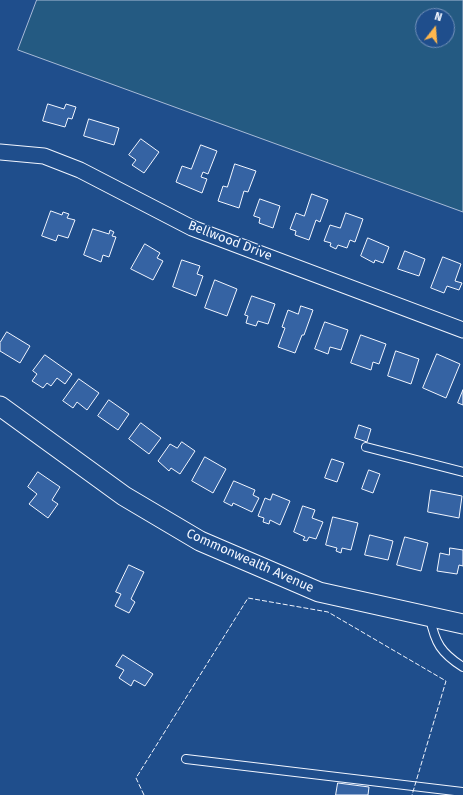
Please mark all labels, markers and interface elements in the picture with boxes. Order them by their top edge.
north arrow [415,8,455,48]
text: N [433,10,444,24]
street label: Bellwood Drive [186,218,274,264]
street label: Commonwealth Avenue [184,526,316,596]

